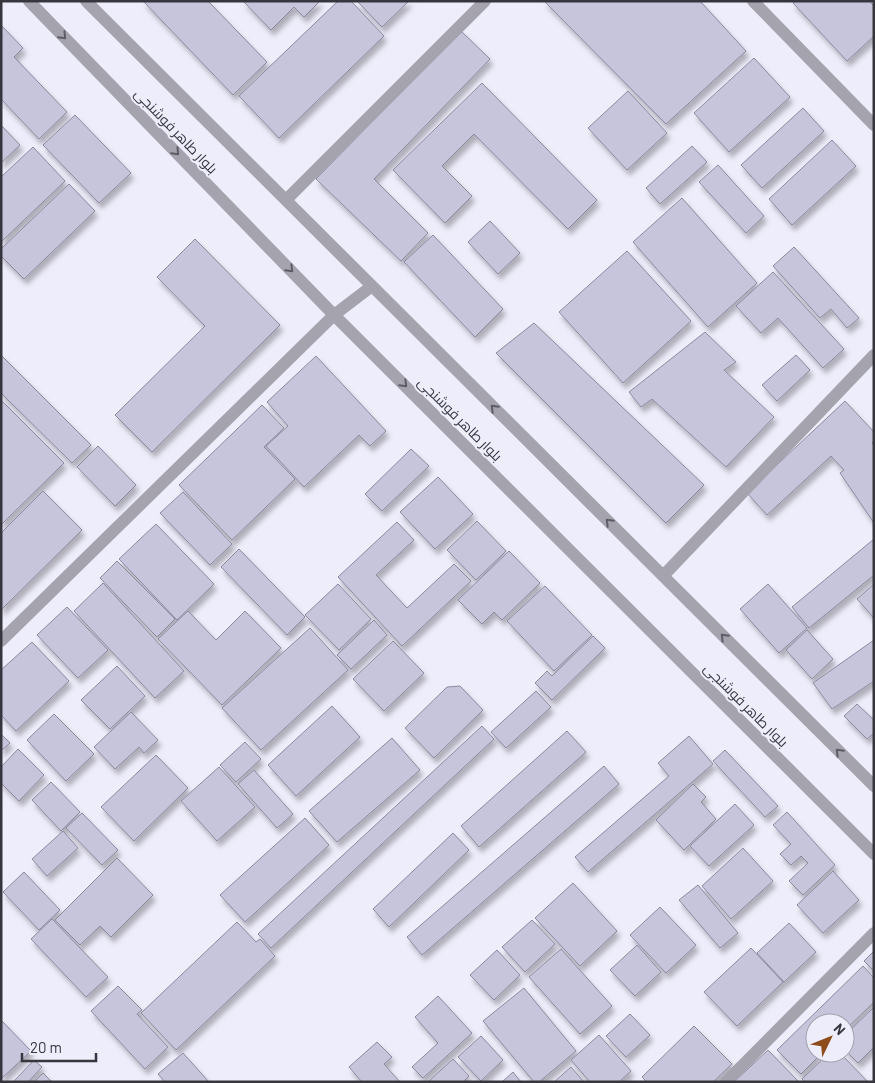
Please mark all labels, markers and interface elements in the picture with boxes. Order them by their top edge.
one-way arrow [57,30,66,39]
street label: بلوار طاهر فوشنجی [131,84,221,177]
one-way arrow [170,147,179,156]
one-way arrow [284,263,293,272]
street label: بلوار طاهر فوشنجی [415,373,506,464]
one-way arrow [398,378,407,387]
one-way arrow [491,404,500,413]
one-way arrow [606,519,615,528]
one-way arrow [721,634,730,643]
street label: بلوار طاهر فوشنجی [701,659,792,750]
one-way arrow [836,749,845,758]
north arrow [805,1013,855,1063]
text: N [830,1020,849,1038]
scale bar [22,1030,96,1062]
text: 20 m [30,1038,62,1056]

